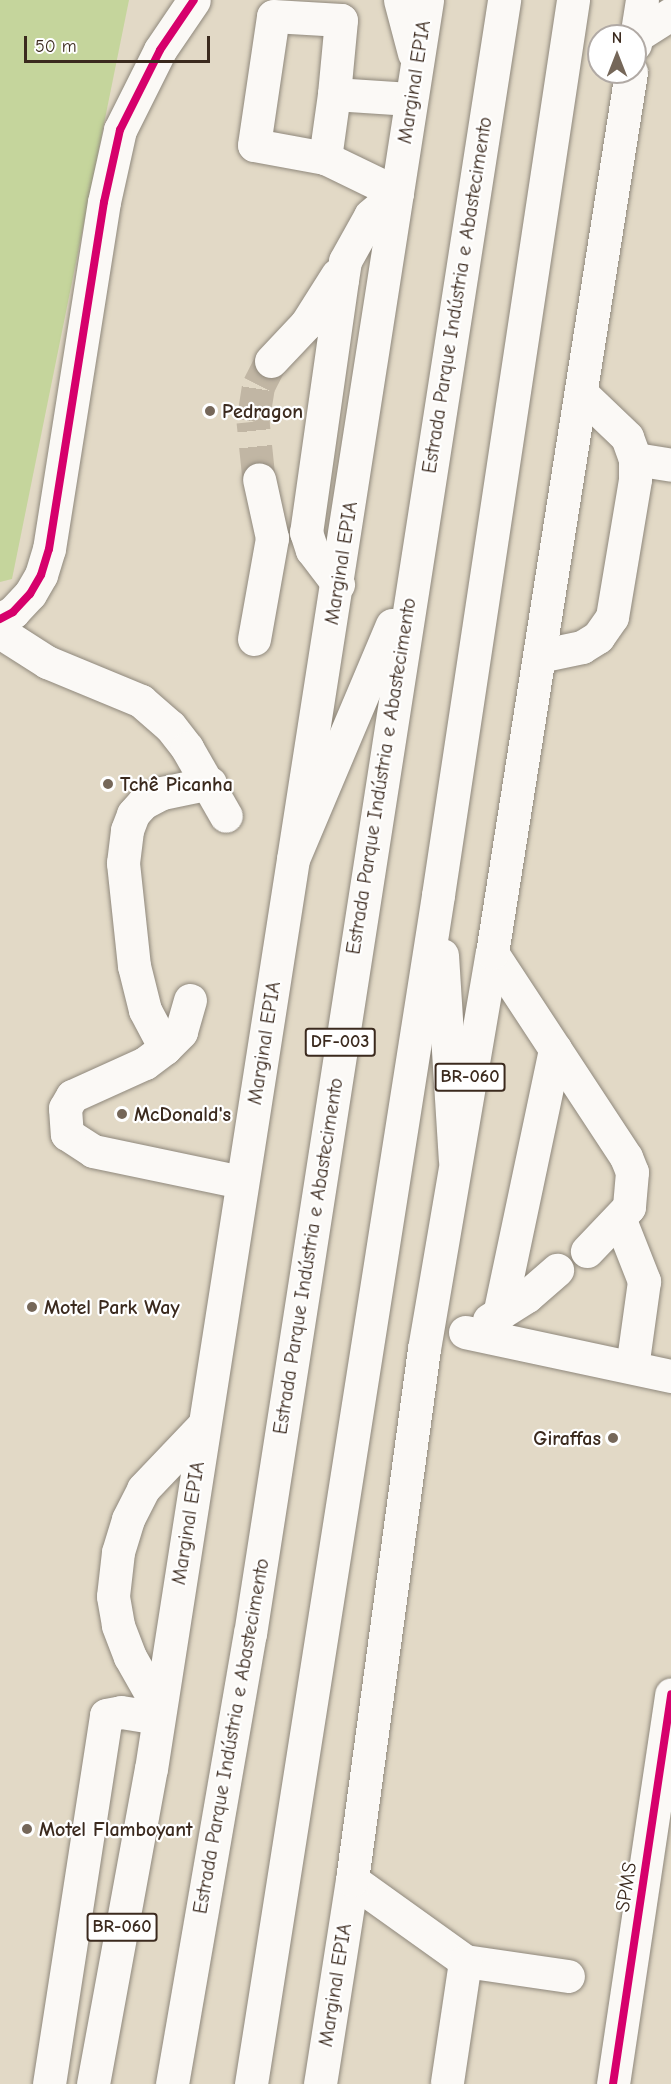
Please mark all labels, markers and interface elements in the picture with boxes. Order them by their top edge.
street label: Marginal EPIA [392,19,436,145]
scale bar [27,24,213,62]
north arrow [587,24,647,84]
text: N [612,29,622,47]
text: 50 m [35,36,77,57]
street label: Estrada Parque Indústria e Abastecimento [417,115,497,475]
place label: Pedragon [222,399,303,423]
marker: Pedragon [203,404,217,418]
street label: Marginal EPIA [319,500,363,626]
street label: Estrada Parque Indústria e Abastecimento [341,596,421,956]
place label: Tchê Picanha [120,772,233,796]
marker: Tchê Picanha [101,777,115,791]
street label: Marginal EPIA [242,980,286,1106]
road number: DF-003 [304,1027,376,1057]
road number: BR-060 [434,1062,506,1092]
street label: Estrada Parque Indústria e Abastecimento [268,1076,348,1436]
place label: McDonald's [134,1102,231,1126]
marker: McDonald's [115,1107,129,1121]
place label: Motel Park Way [44,1295,180,1319]
marker: Motel Park Way [25,1300,39,1314]
place label: Giraffas [533,1426,601,1450]
marker: Giraffas [606,1431,620,1445]
street label: Marginal EPIA [166,1460,210,1586]
street label: Estrada Parque Indústria e Abastecimento [188,1556,274,1916]
place label: Motel Flamboyant [39,1817,193,1841]
marker: Motel Flamboyant [20,1822,34,1836]
street label: SPMS [610,1860,642,1914]
road number: BR-060 [86,1912,158,1942]
street label: Marginal EPIA [313,1922,357,2048]

